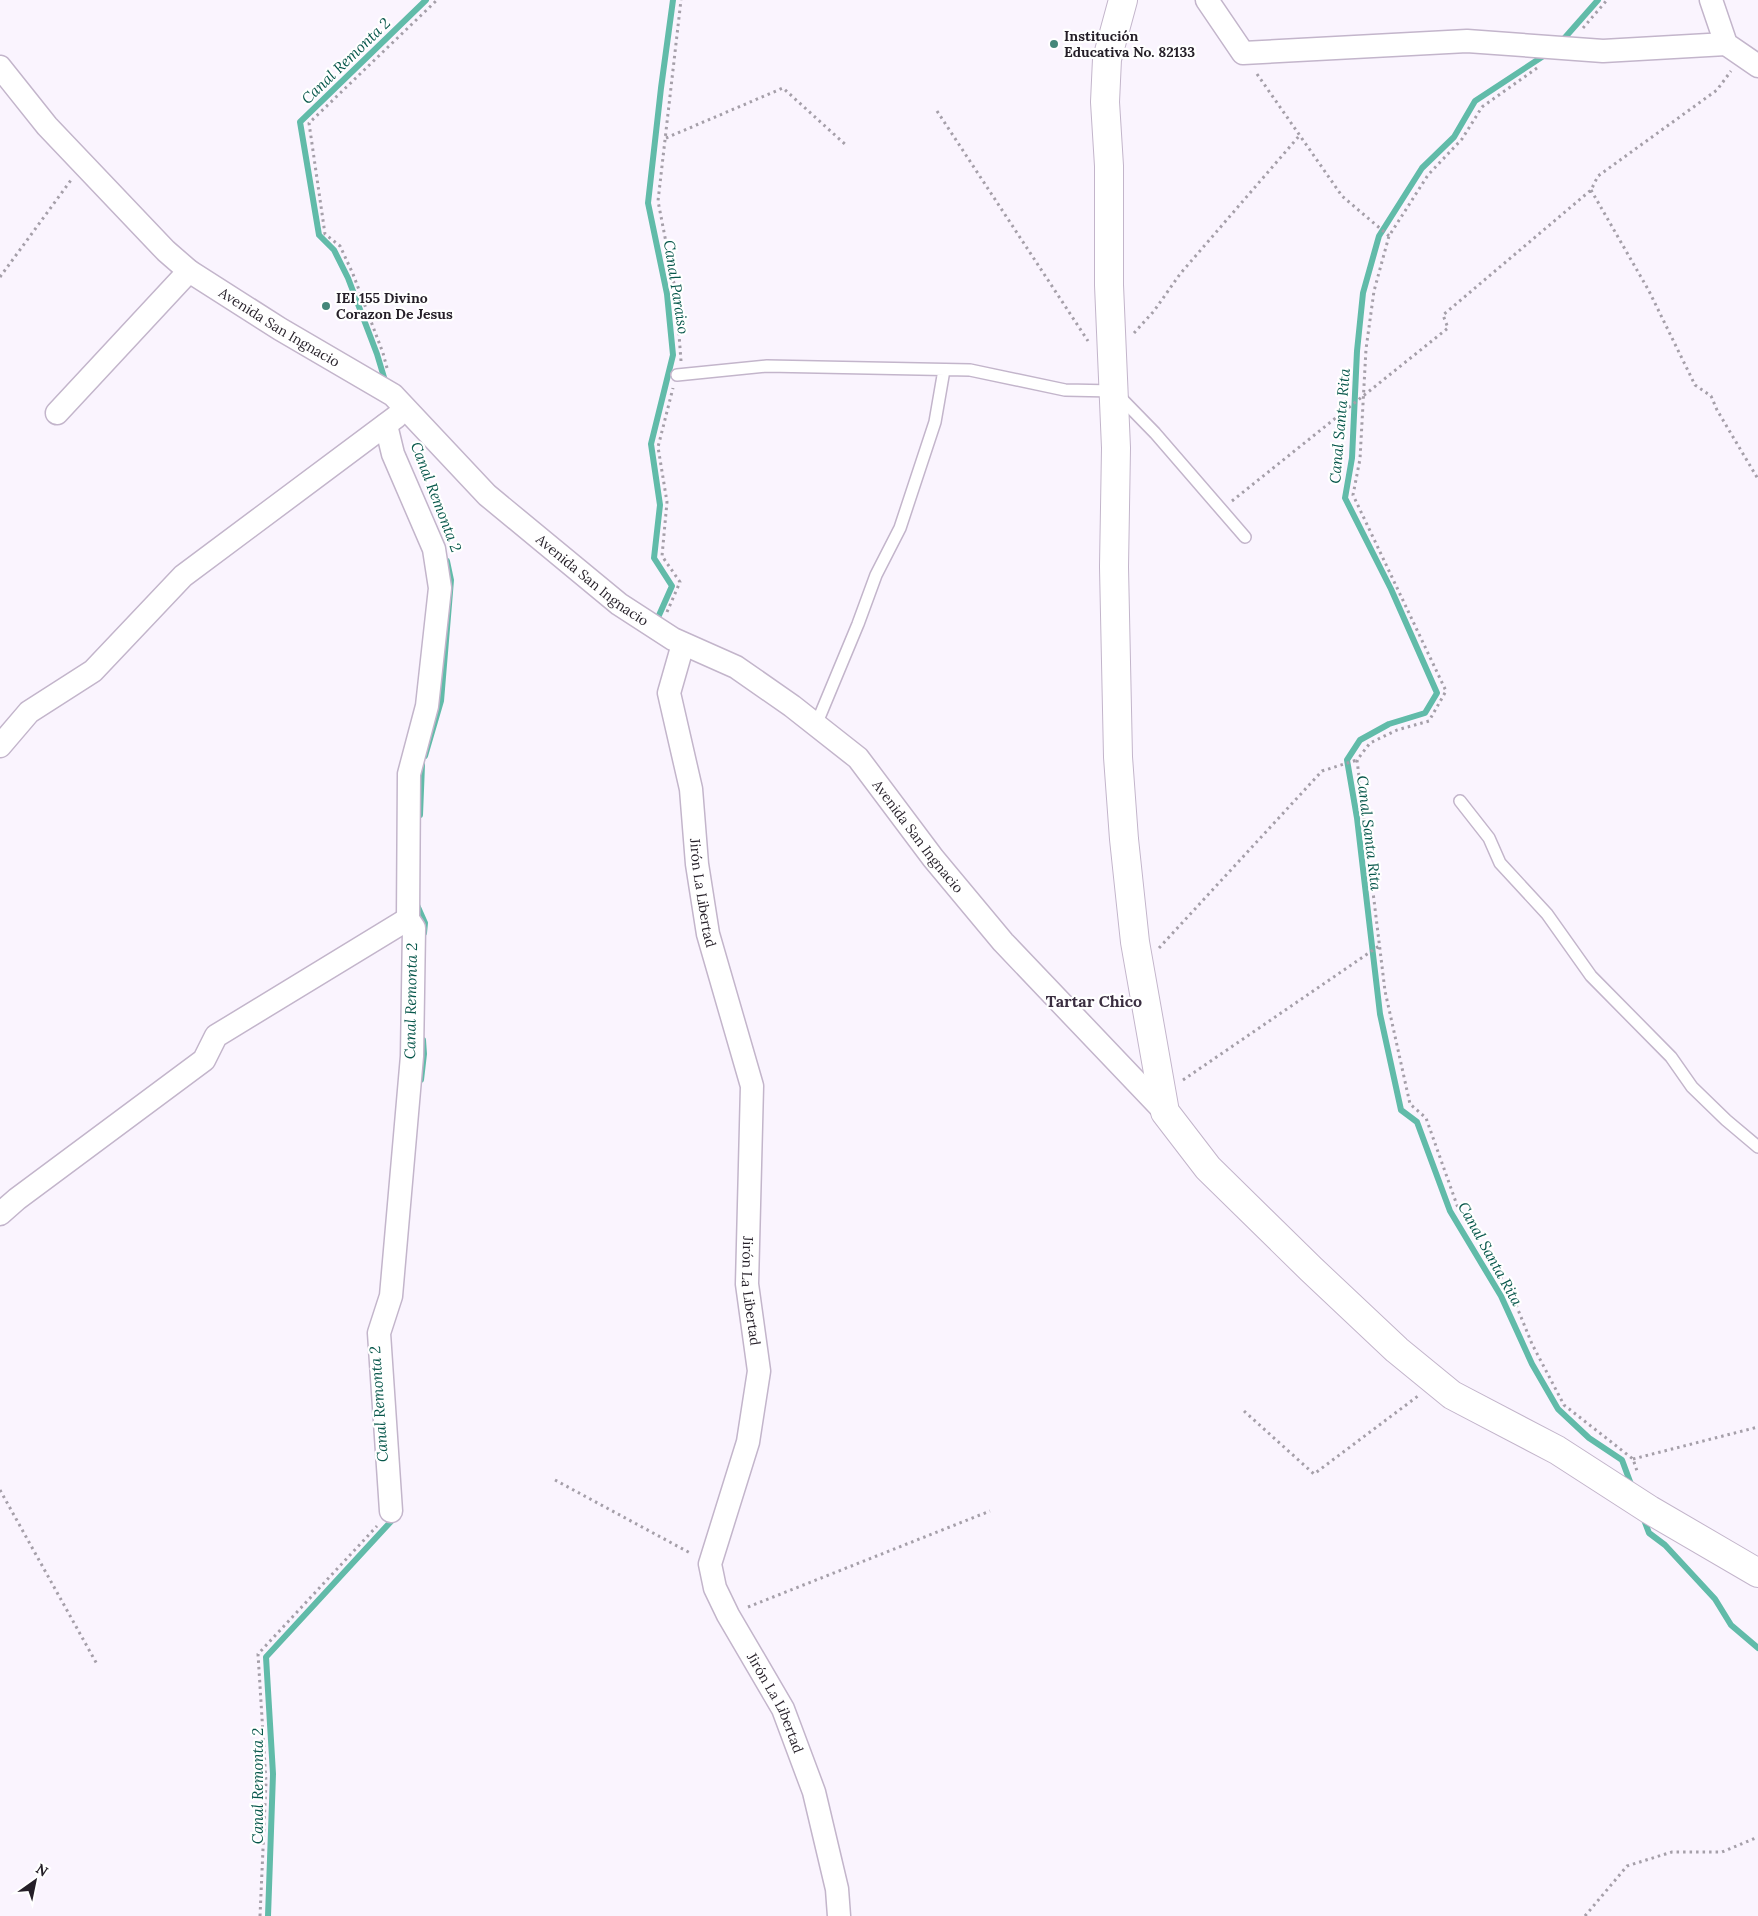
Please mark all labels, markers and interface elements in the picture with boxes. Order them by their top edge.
water label: Canal Remonta 2 [297,13,394,108]
place label: Institución Educativa No. 82133 [1064,27,1195,61]
marker: Institución Educativa No. 82133 [1048,38,1060,50]
water label: Canal Paraiso [660,239,693,335]
street label: Avenida San Ingnacio [215,283,343,371]
place label: IEI 155 Divino Corazon De Jesus [336,289,453,323]
marker: IEI 155 Divino Corazon De Jesus [320,300,332,312]
water label: Canal Santa Rita [1325,367,1354,484]
water label: Canal Remonta 2 [407,439,466,555]
street label: Avenida San Ingnacio [532,530,652,630]
water label: Canal Santa Rita [1353,774,1386,892]
street label: Avenida San Ingnacio [868,775,967,897]
street label: Jirón La Libertad [686,837,720,949]
water label: Canal Remonta 2 [400,943,421,1059]
district label: Tartar Chico [1046,991,1142,1011]
water label: Canal Santa Rita [1454,1199,1527,1310]
street label: Jirón La Libertad [738,1235,764,1347]
water label: Canal Remonta 2 [365,1345,392,1463]
street label: Jirón La Libertad [743,1649,808,1755]
water label: Canal Remonta 2 [248,1728,267,1844]
north arrow [10,1856,60,1906]
text: N [33,1860,52,1881]

